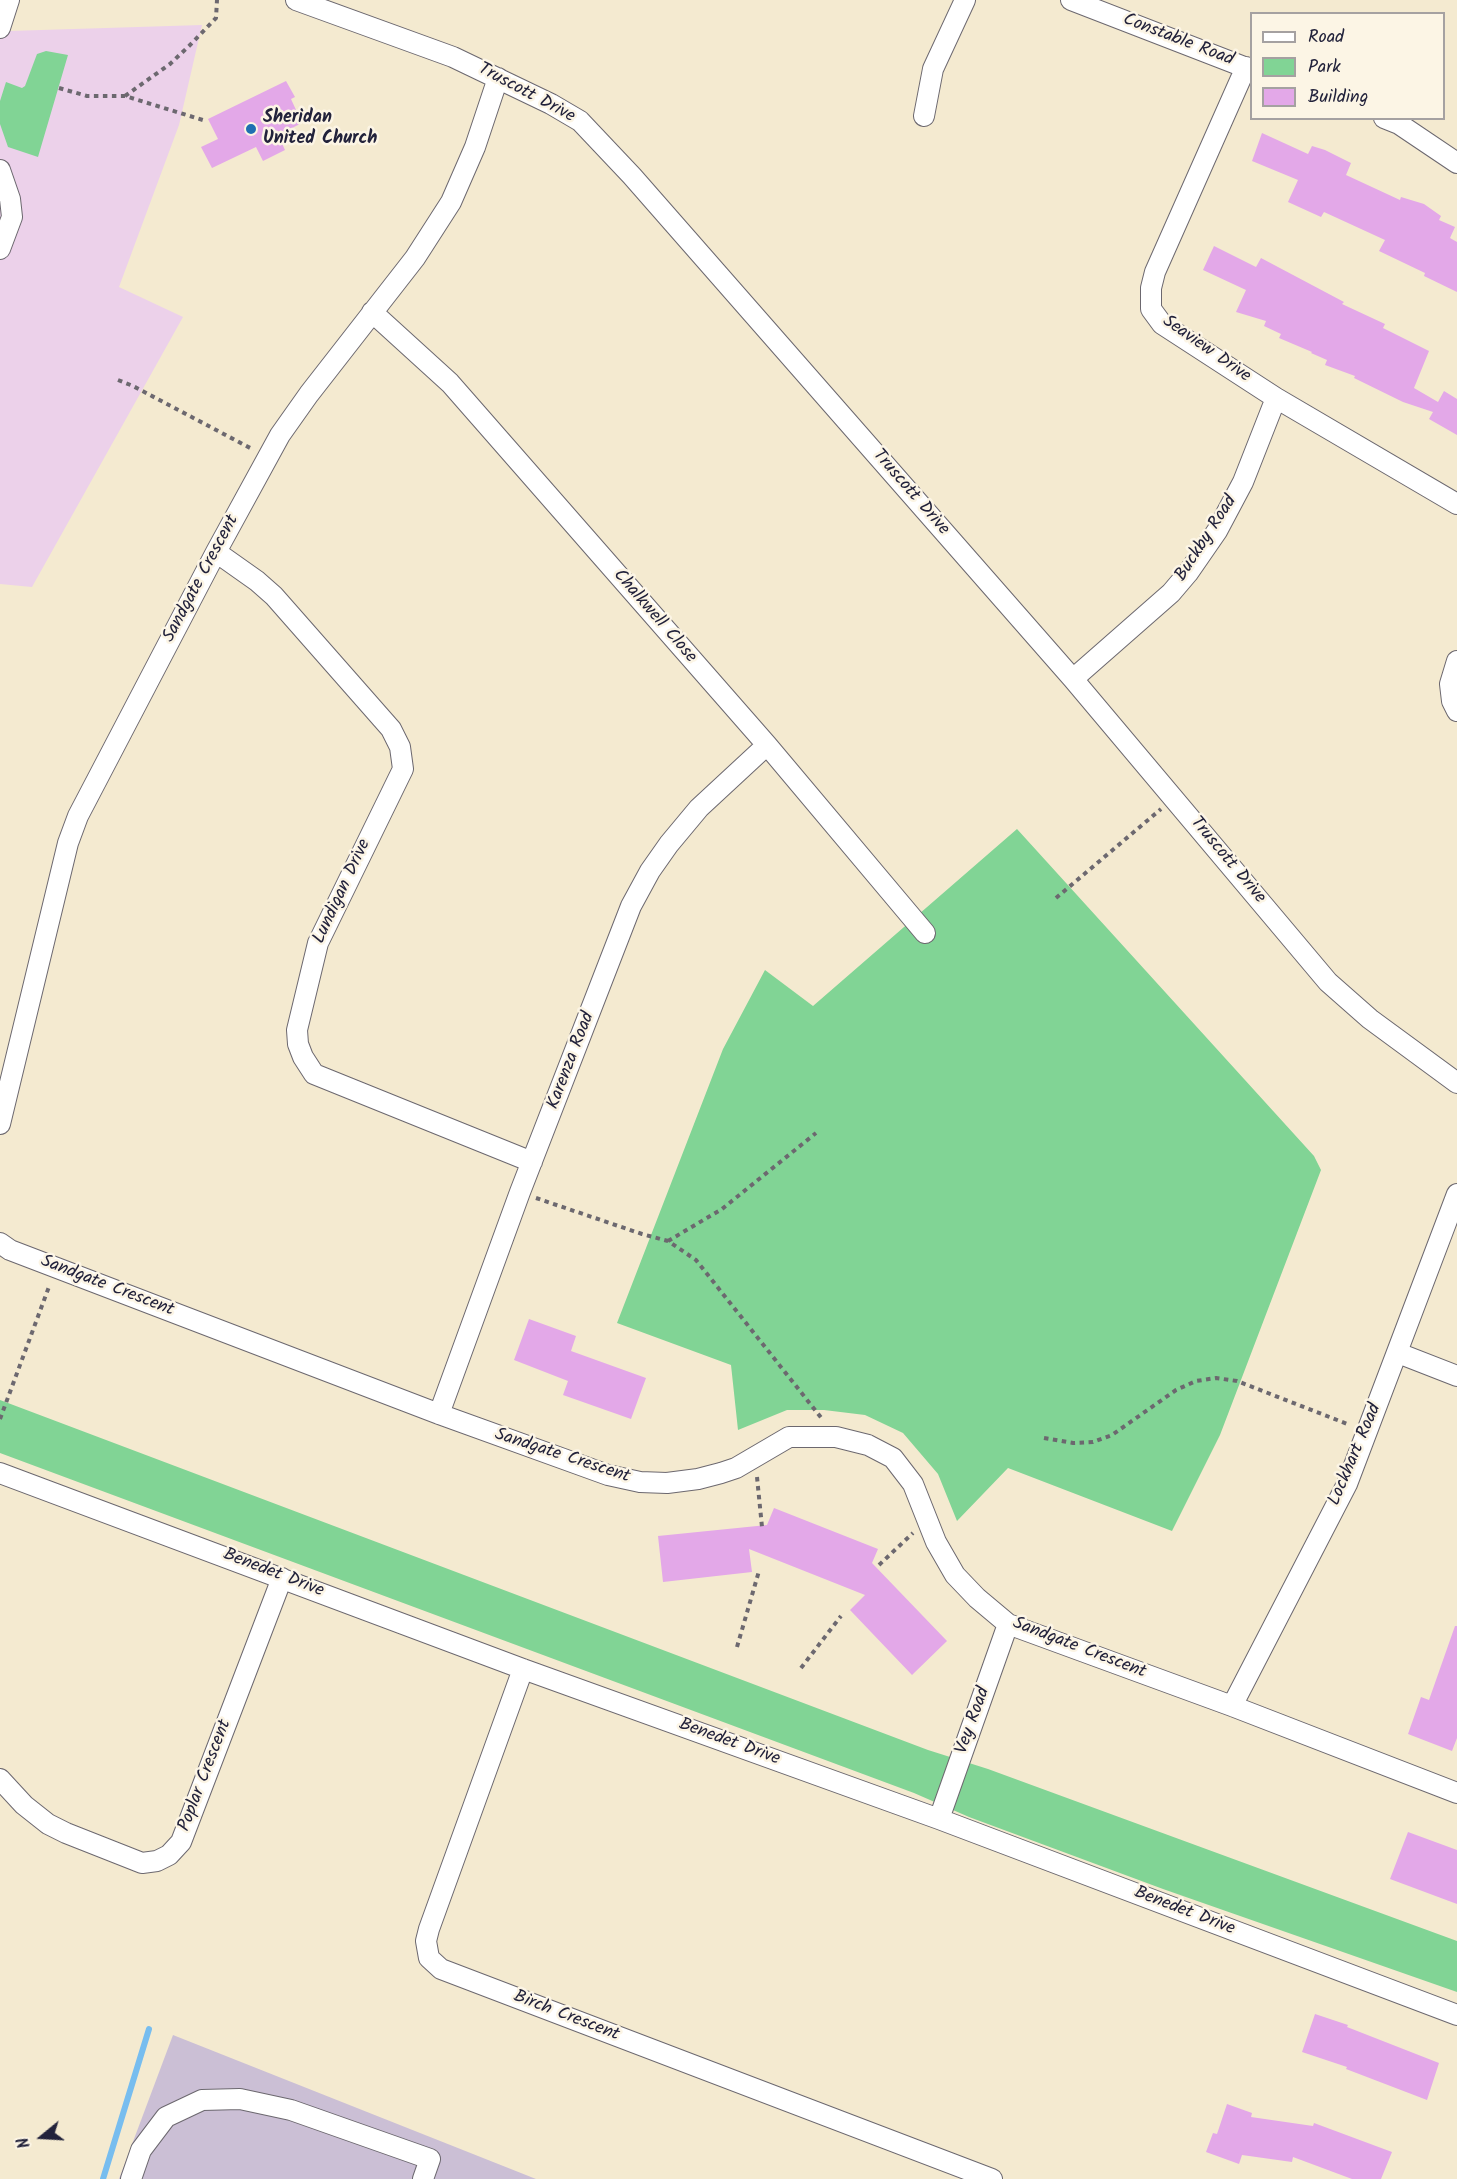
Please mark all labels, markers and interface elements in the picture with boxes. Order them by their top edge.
street label: Constable Road [1120,10,1236,72]
legend [1250,12,1445,120]
text: Road [1308,23,1344,52]
text: Park [1308,53,1341,82]
street label: Truscott Drive [474,59,578,129]
text: Building [1308,83,1368,112]
place label: Sheridan United Church [263,108,377,150]
marker: Sheridan United Church [244,122,258,136]
street label: Seaview Drive [1158,312,1254,388]
street label: Truscott Drive [867,446,953,540]
street label: Buckby Road [1171,492,1243,586]
street label: Sandgate Crescent [159,512,245,646]
street label: Chalkwell Close [607,566,701,668]
street label: Truscott Drive [1184,813,1270,909]
street label: Lundigan Drive [309,836,377,948]
street label: Karenza Road [544,1009,600,1113]
street label: Sandgate Crescent [37,1252,177,1322]
street label: Lockhart Road [1325,1401,1387,1509]
street label: Sandgate Crescent [492,1425,632,1489]
street label: Benedet Drive [220,1545,326,1603]
street label: Sandgate Crescent [1009,1614,1149,1684]
street label: Vey Road [952,1685,996,1757]
street label: Benedet Drive [675,1715,783,1771]
street label: Poplar Crescent [175,1717,237,1835]
street label: Benedet Drive [1131,1883,1237,1941]
street label: Birch Crescent [510,1987,622,2047]
north arrow [12,2107,72,2167]
text: N [11,2134,38,2151]

